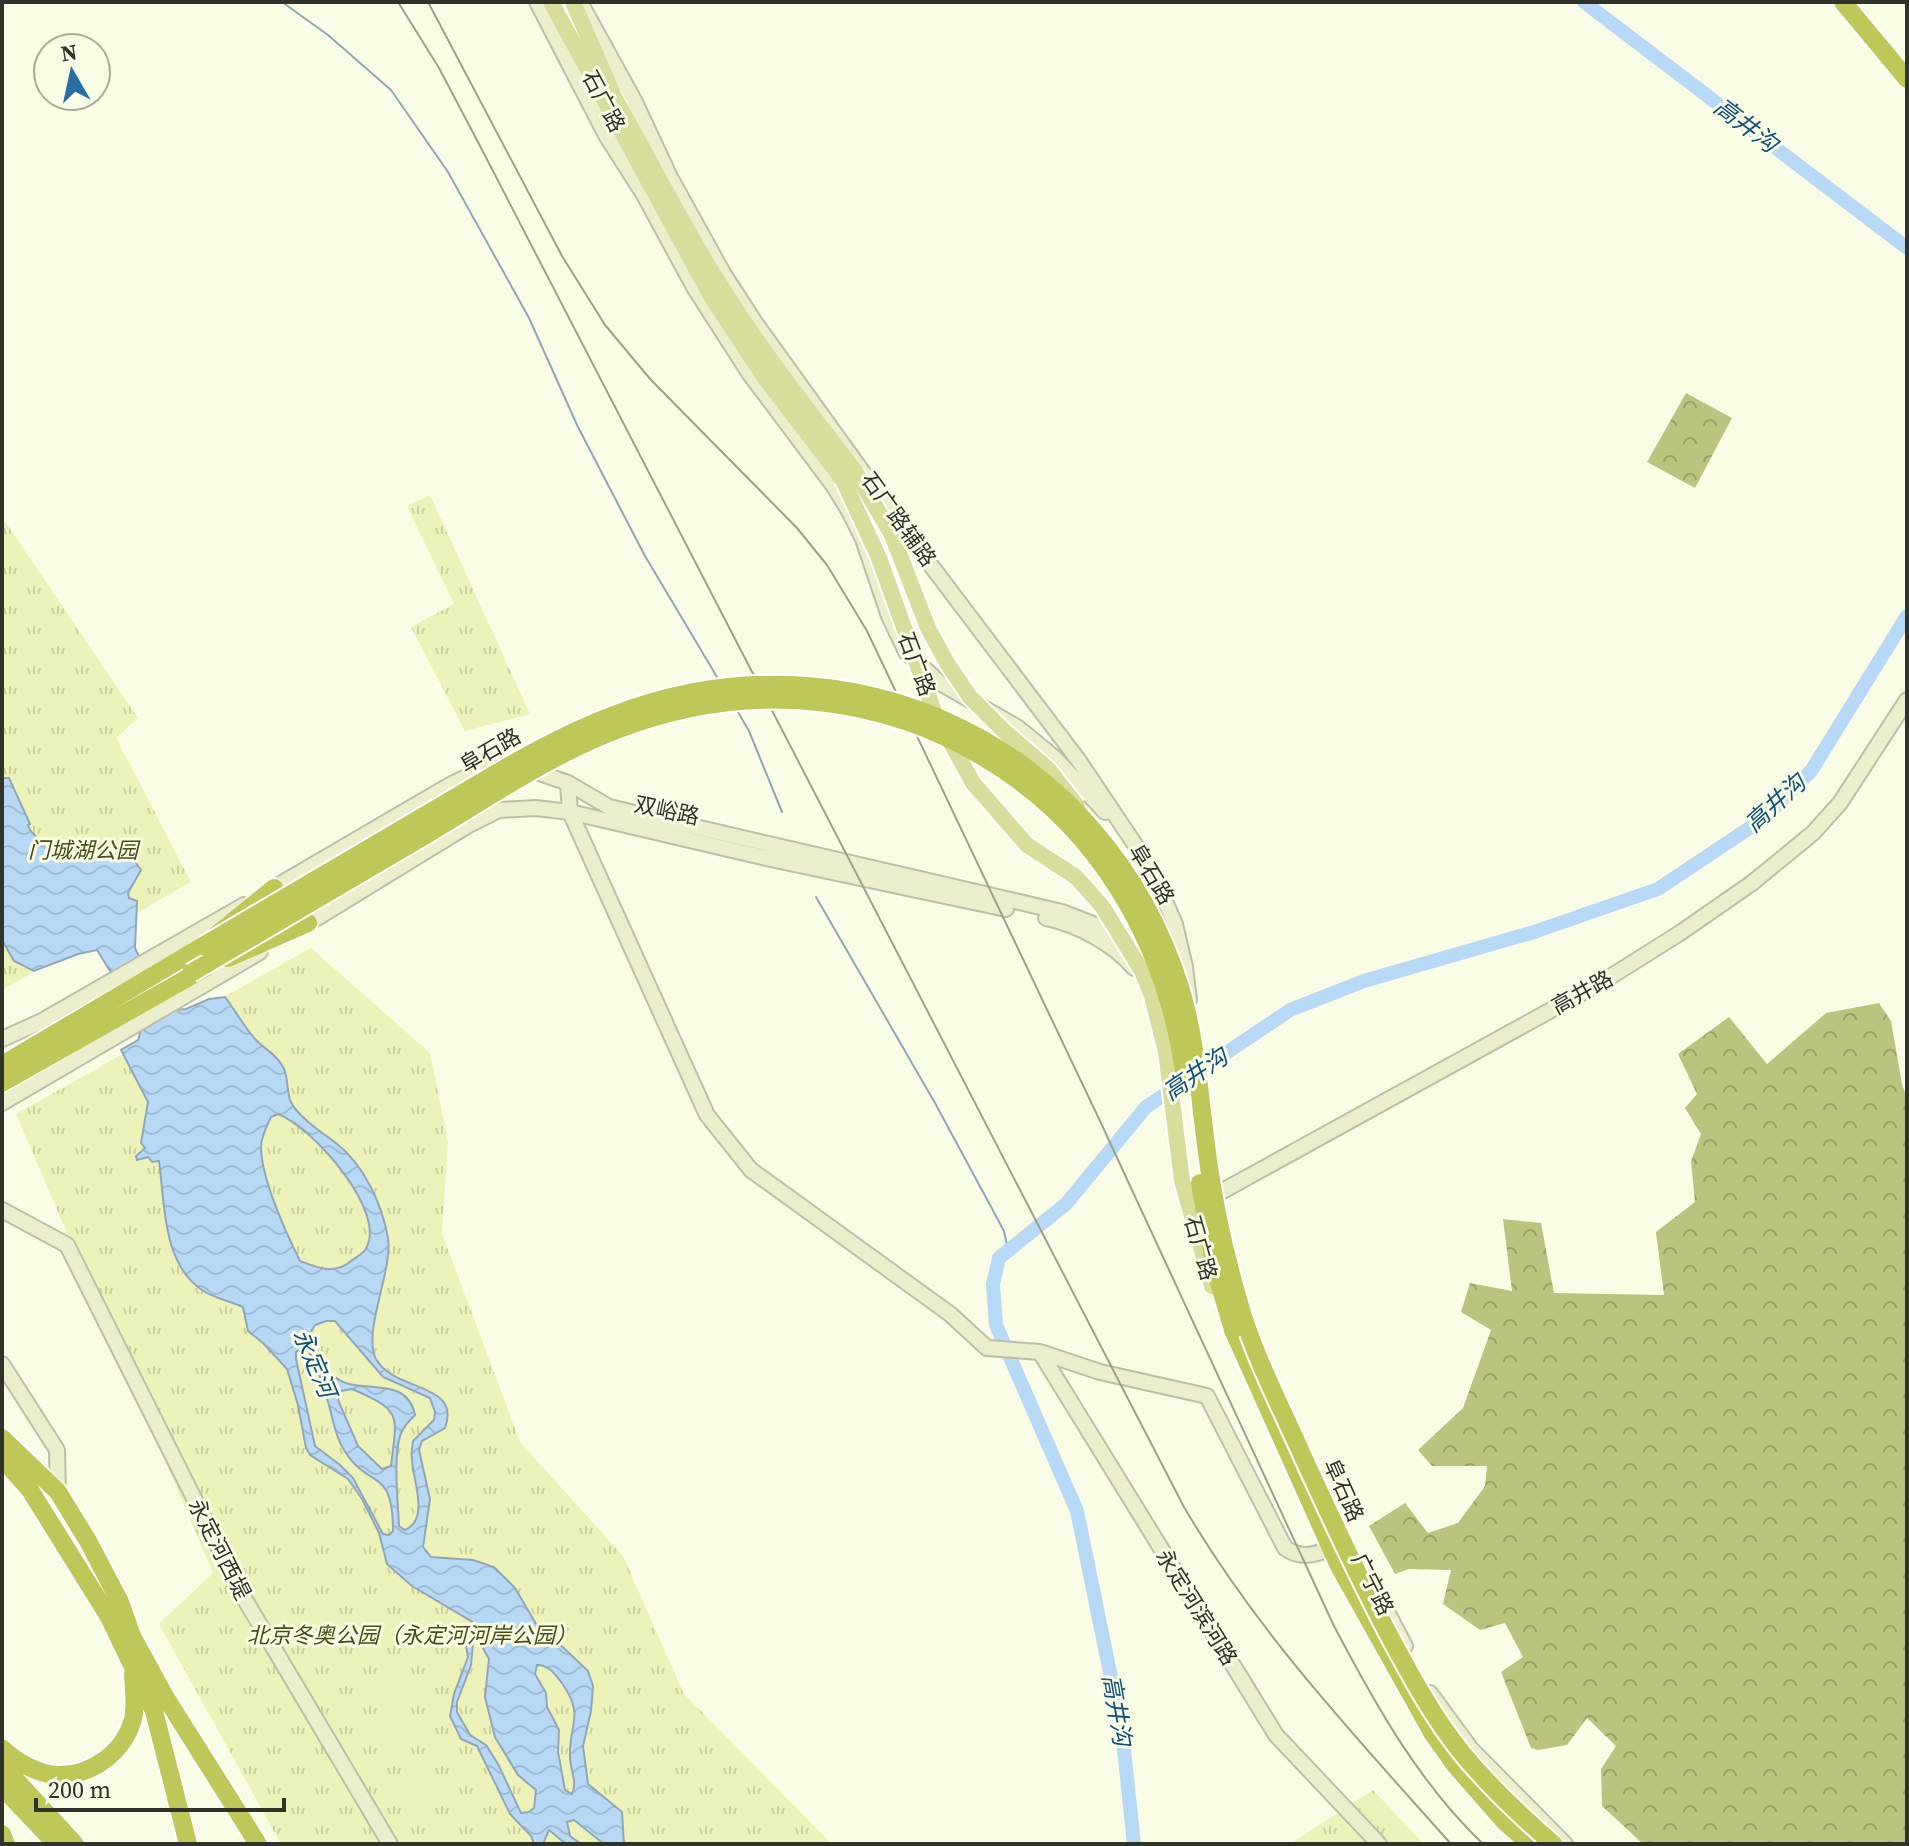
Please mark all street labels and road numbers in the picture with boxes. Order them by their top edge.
street label: 石广路 [575,65,633,137]
street label: 石广路辅路 [855,466,943,572]
street label: 石广路 [891,628,943,700]
street label: 阜石路 [454,721,526,779]
street label: 双峪路 [632,788,702,832]
street label: 阜石路 [1122,838,1182,910]
street label: 高井路 [1546,963,1618,1021]
street label: 石广路 [1177,1212,1225,1284]
street label: 阜石路 [1317,1454,1371,1526]
street label: 永定河西堤 [182,1493,258,1605]
street label: 永定河滨河路 [1149,1543,1245,1671]
street label: 广宁路 [1345,1548,1401,1620]

